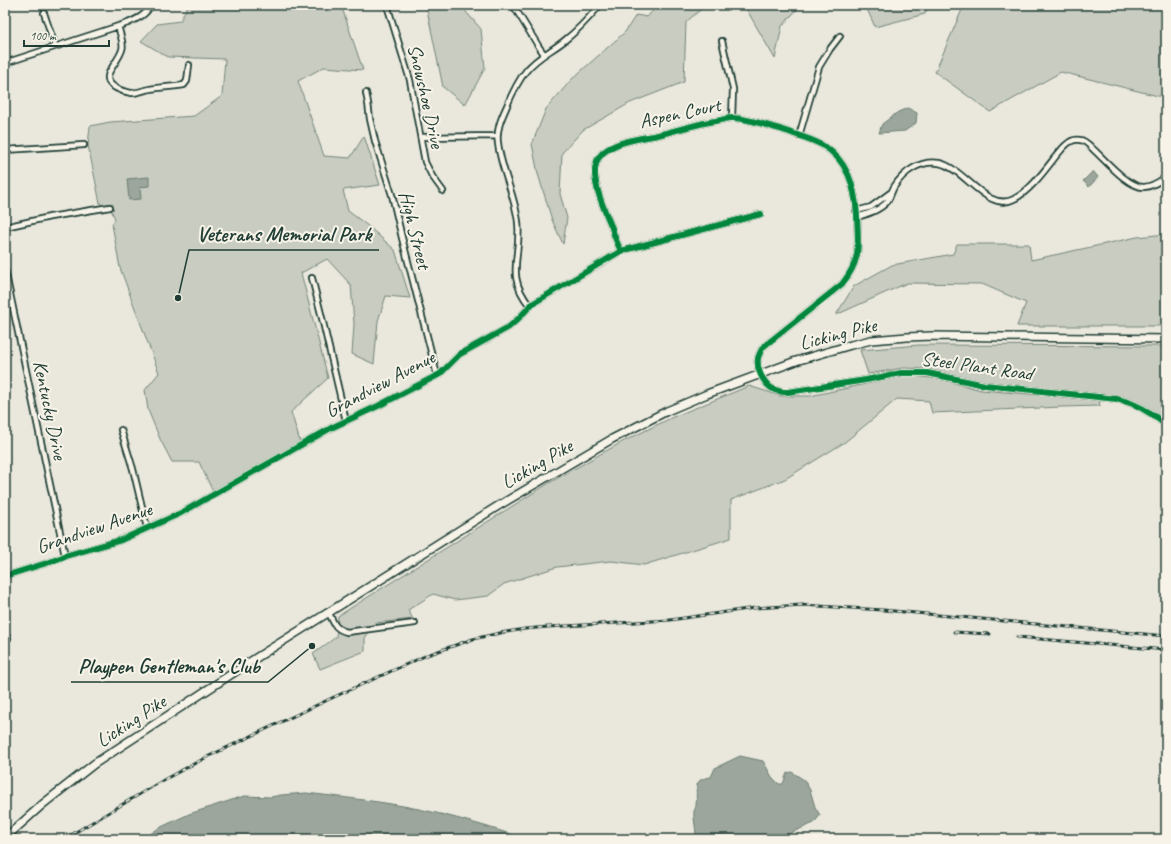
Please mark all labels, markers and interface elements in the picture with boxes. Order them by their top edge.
scale bar [24,22,109,48]
text: 100 m [30,28,57,44]
street label: Snowshoe Drive [402,42,450,152]
street label: Aspen Court [637,92,725,134]
street label: High Street [393,188,437,274]
callout: Veterans Memorial Park [189,217,379,250]
text: Veterans Memorial Park [197,221,373,247]
street label: Licking Pike [797,312,880,356]
street label: Grandview Avenue [321,344,440,423]
street label: Steel Plant Road [920,346,1037,387]
street label: Kentucky Drive [27,358,73,463]
street label: Licking Pike [497,433,578,494]
street label: Grandview Avenue [33,496,156,559]
callout: Playpen Gentleman's Club [71,649,268,682]
text: Playpen Gentleman's Club [78,653,261,680]
street label: Licking Pike [91,688,172,753]

